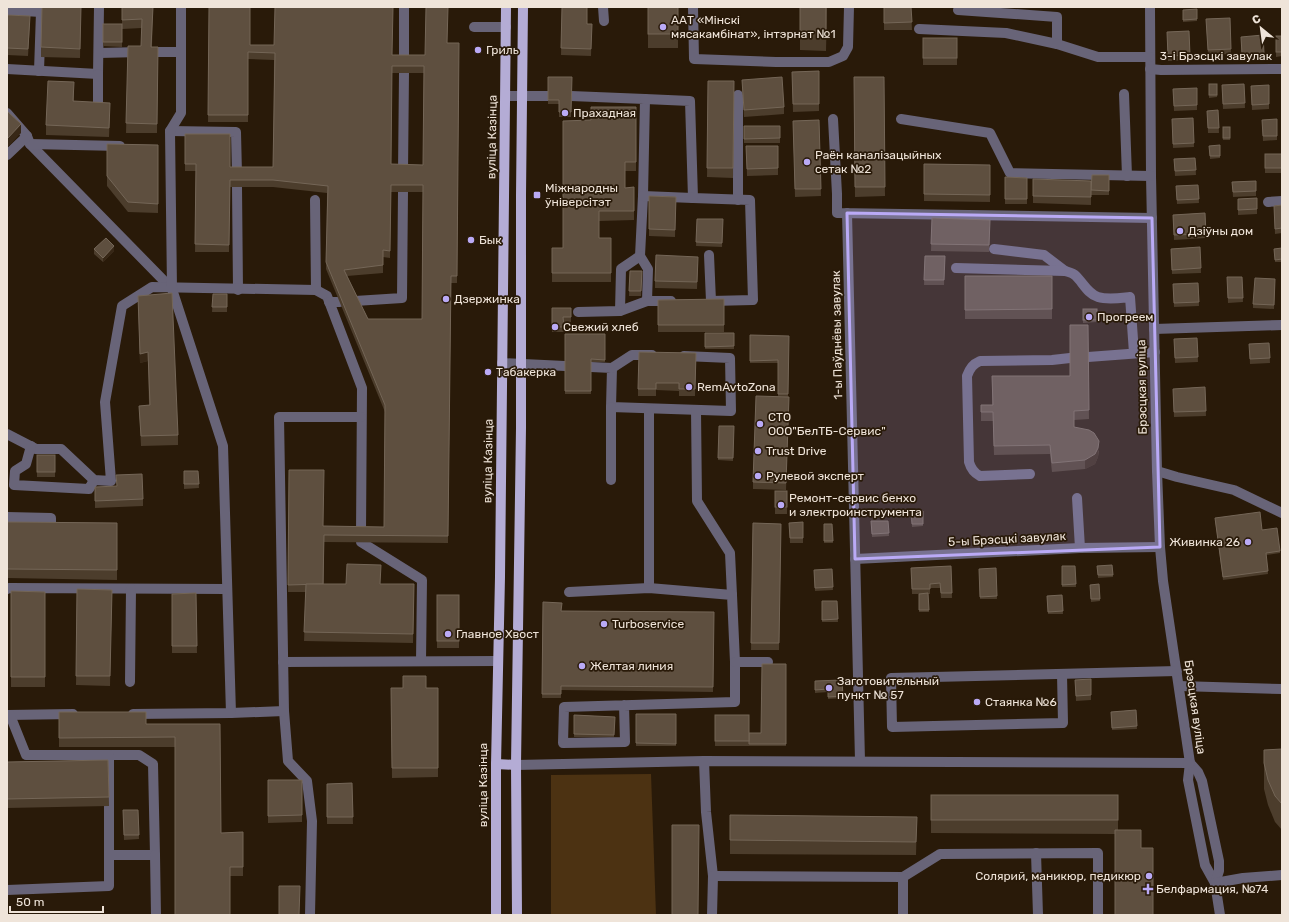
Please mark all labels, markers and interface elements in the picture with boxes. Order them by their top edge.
north arrow [1241,8,1281,48]
text: С [1250,12,1263,27]
place label: ААТ «Мінскі мясакамбінат», інтэрнат №1 [671,13,836,41]
marker: ААТ «Мінскі мясакамбінат», інтэрнат №1 [658,22,668,32]
place label: Гриль [486,43,519,57]
marker: Гриль [473,45,483,55]
street label: 3-і Брэсцкі завулак [1160,49,1273,63]
street label: вуліца Казінца [484,95,500,179]
place label: Прахадная [573,106,636,120]
marker: Прахадная [560,108,570,118]
place label: Раён каналізацыйных сетак №2 [815,148,942,176]
marker: Раён каналізацыйных сетак №2 [802,157,812,167]
place label: Міжнародны ўніверсітэт [545,181,618,209]
marker: Міжнародны ўніверсітэт [532,190,542,200]
place label: Дзіўны дом [1188,224,1253,238]
marker: Дзіўны дом [1175,226,1185,236]
place label: Бык [479,233,502,247]
marker: Бык [466,235,476,245]
street label: 1-ы Паўднёвы завулак [829,270,845,400]
place label: Дзержинка [454,292,520,306]
marker: Дзержинка [441,294,451,304]
place label: Прогреем [1097,310,1154,324]
marker: Прогреем [1084,312,1094,322]
place label: Свежий хлеб [563,320,639,334]
marker: Свежий хлеб [550,322,560,332]
street label: Брэсцкая вуліца [1134,339,1150,435]
place label: Табакерка [496,365,556,379]
marker: Табакерка [483,367,493,377]
place label: RemAvtoZona [697,380,776,394]
marker: RemAvtoZona [684,382,694,392]
place label: СТО ООО"БелТБ-Сервис" [768,410,886,438]
street label: вуліца Казінца [480,419,496,503]
marker: СТО ООО"БелТБ-Сервис" [755,419,765,429]
place label: Trust Drive [766,444,827,458]
marker: Trust Drive [753,446,763,456]
place label: Рулевой эксперт [766,469,864,483]
marker: Рулевой эксперт [753,471,763,481]
place label: Ремонт-сервис бенхо и электроинструмента [789,491,922,519]
marker: Ремонт-сервис бенхо и электроинструмента [776,500,786,510]
street label: 5-ы Брэсцкі завулак [948,529,1067,549]
place label: Живинка 26 [1169,535,1240,549]
marker: Живинка 26 [1243,537,1253,547]
place label: Turboservice [612,617,684,631]
marker: Turboservice [599,619,609,629]
place label: Главное Хвост [456,627,539,641]
marker: Главное Хвост [443,629,453,639]
place label: Желтая линия [590,659,673,673]
street label: Брэсцкая вуліца [1181,659,1209,755]
marker: Желтая линия [577,661,587,671]
place label: Заготовительный пункт № 57 [837,674,939,702]
marker: Заготовительный пункт № 57 [824,683,834,693]
place label: Стаянка №6 [985,695,1057,709]
marker: Стаянка №6 [972,697,982,707]
street label: вуліца Казінца [476,743,490,827]
place label: Солярий, маникюр, педикюр [975,869,1141,883]
marker: Солярий, маникюр, педикюр [1144,871,1154,881]
place label: Белфармация, №74 [1156,882,1269,896]
marker: Белфармация, №74 [1143,884,1153,894]
scale bar [10,888,103,914]
text: 50 m [16,895,44,909]

